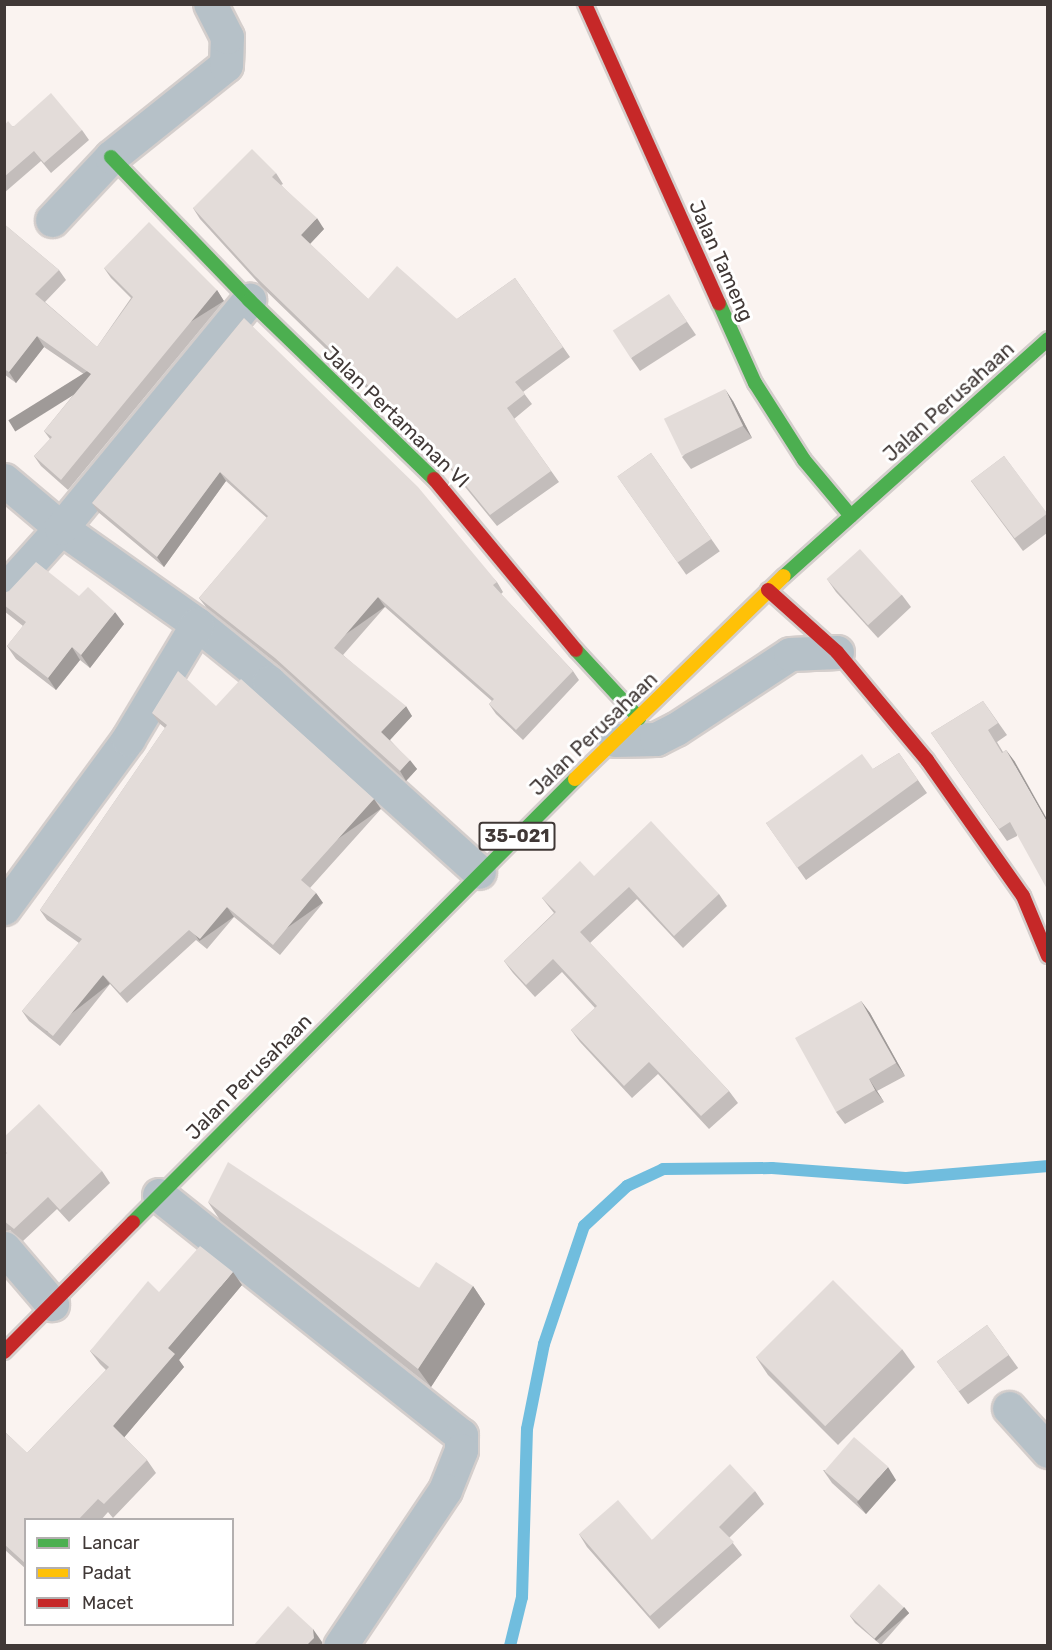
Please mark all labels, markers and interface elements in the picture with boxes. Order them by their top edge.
street label: Jalan Tameng [684,197,758,325]
street label: Jalan Perusahaan [879,337,1019,467]
street label: Jalan Pertamanan VI [318,341,474,493]
street label: Jalan Perusahaan [525,667,663,801]
road number: 35-021 [478,821,556,851]
street label: Jalan Perusahaan [181,1009,317,1145]
legend [24,1518,234,1626]
text: Lancar [82,1532,140,1554]
text: Padat [82,1562,131,1584]
text: Macet [82,1592,133,1614]

